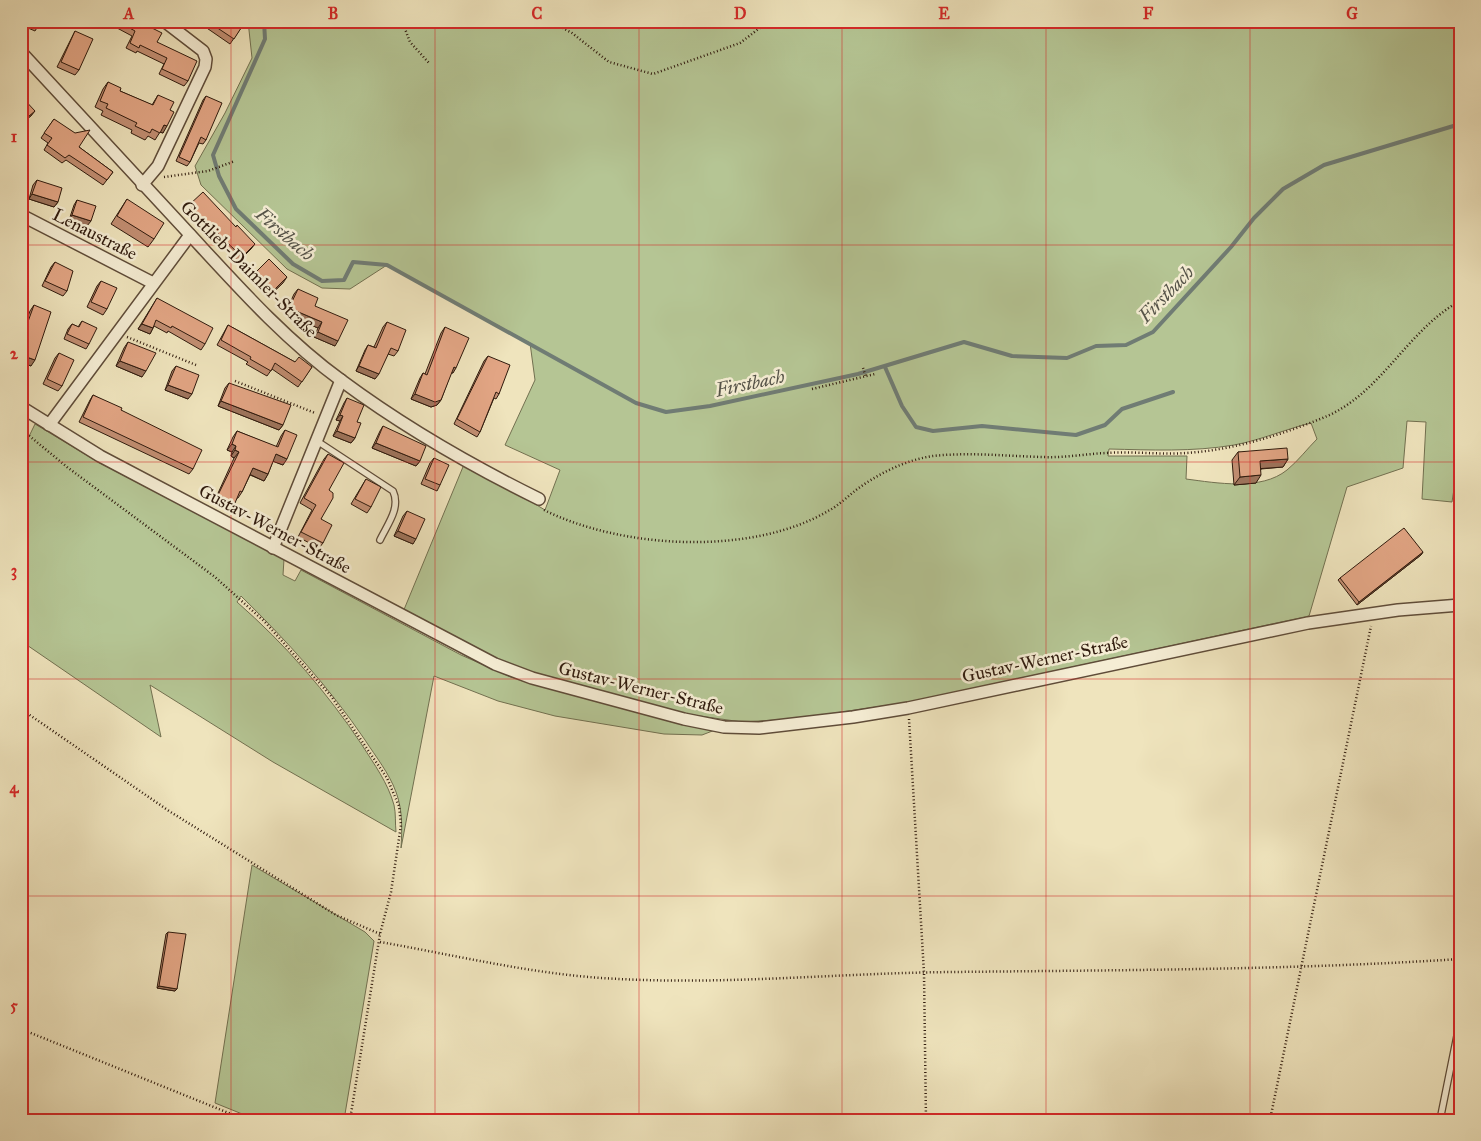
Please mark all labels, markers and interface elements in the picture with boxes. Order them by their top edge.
text: A [123,4,135,23]
text: B [328,4,338,23]
text: C [532,4,543,23]
text: D [734,4,747,23]
text: E [938,4,950,23]
text: F [1143,4,1154,23]
text: G [1346,4,1358,23]
text: 1 [11,127,18,146]
street label: Gottlieb-Daimler-Straße [176,196,322,342]
water label: Firstbach [250,202,319,266]
street label: Lenaustraße [49,203,141,265]
water label: Firstbach [1133,261,1199,328]
text: 2 [10,344,19,363]
water label: Firstbach [712,364,787,402]
street label: Gustav-Werner-Straße [195,480,355,578]
text: 3 [11,561,17,581]
street label: Gustav-Werner-Straße [960,631,1130,687]
street label: Gustav-Werner-Straße [556,657,726,719]
text: 4 [10,778,20,798]
text: 5 [10,996,18,1015]

